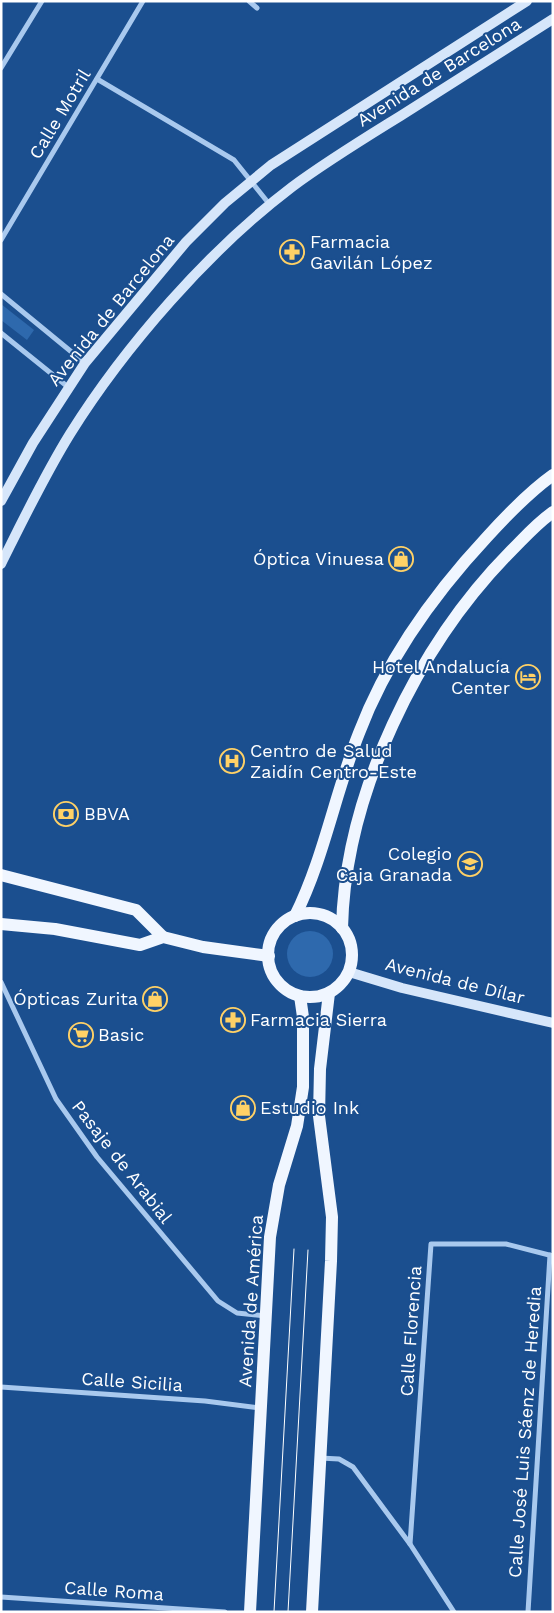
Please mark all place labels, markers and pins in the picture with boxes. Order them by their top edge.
place label: Farmacia Gavilán López [310,231,433,273]
pharmacy icon: Farmacia Gavilán López [279,239,305,265]
shop icon: Óptica Vinuesa [388,546,414,572]
place label: Óptica Vinuesa [253,548,384,569]
place label: Hotel Andalucía Center [372,656,510,698]
hotel icon: Hotel Andalucía Center [515,664,541,690]
place label: Centro de Salud Zaidín Centro-Este [250,740,417,782]
hospital icon: Centro de Salud Zaidín Centro-Este [219,748,245,774]
bank icon: BBVA [53,801,79,827]
place label: BBVA [84,803,130,824]
place label: Colegio Caja Granada [336,843,452,885]
school or university icon: Colegio Caja Granada [457,851,483,877]
shop icon: Ópticas Zurita [142,986,168,1012]
place label: Ópticas Zurita [13,988,138,1009]
pharmacy icon: Farmacia Sierra [220,1007,246,1033]
place label: Farmacia Sierra [250,1009,387,1030]
supermarket icon: Basic [68,1022,94,1048]
place label: Basic [98,1024,144,1045]
shop icon: Estudio Ink [230,1095,256,1121]
place label: Estudio Ink [260,1097,359,1118]

